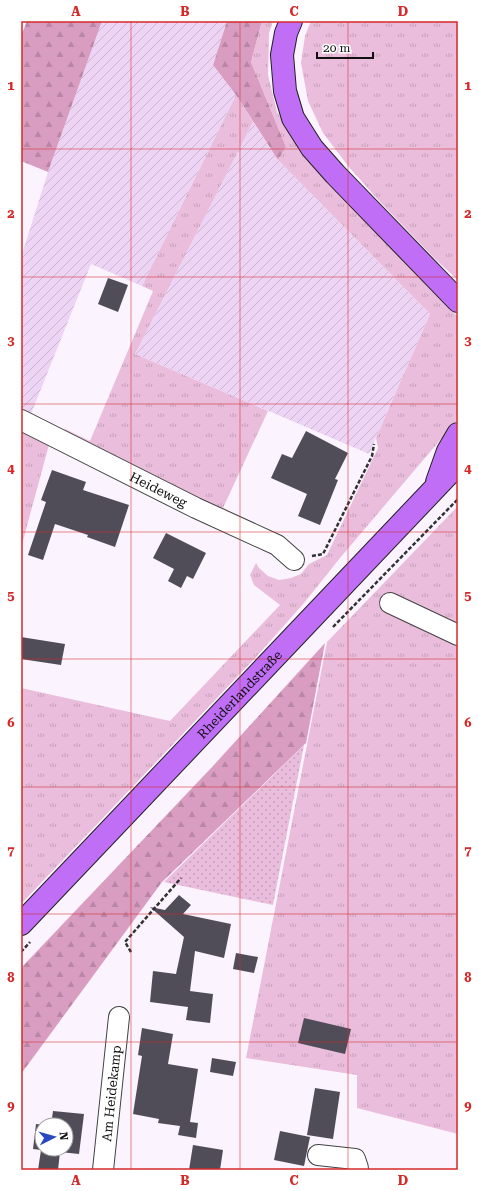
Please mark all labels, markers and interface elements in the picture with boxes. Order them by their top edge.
text: A [71,4,81,19]
text: B [180,4,190,19]
text: C [289,4,299,19]
text: D [398,4,408,19]
scale bar [317,34,373,60]
text: 20 m [323,41,350,55]
text: 1 [7,78,15,93]
text: 1 [464,78,472,93]
text: 2 [7,206,15,221]
text: 2 [464,206,472,221]
text: 3 [7,333,15,348]
text: 3 [464,333,472,348]
text: 4 [7,461,15,476]
text: 4 [464,461,472,476]
street label: Heideweg [127,468,190,510]
text: 5 [7,588,15,603]
text: 5 [464,588,472,603]
street label: Rheiderlandstraße [194,647,285,741]
text: 6 [7,715,15,730]
text: 6 [464,715,472,730]
text: 7 [7,843,15,858]
text: 7 [464,843,472,858]
text: 8 [7,970,15,985]
text: 8 [464,970,472,985]
street label: Am Heidekamp [99,1044,124,1142]
text: 9 [7,1098,15,1113]
text: 9 [464,1098,472,1113]
north arrow [34,1117,74,1157]
text: N [57,1131,70,1141]
text: A [71,1173,81,1188]
text: B [180,1173,190,1188]
text: C [289,1173,299,1188]
text: D [398,1173,408,1188]

